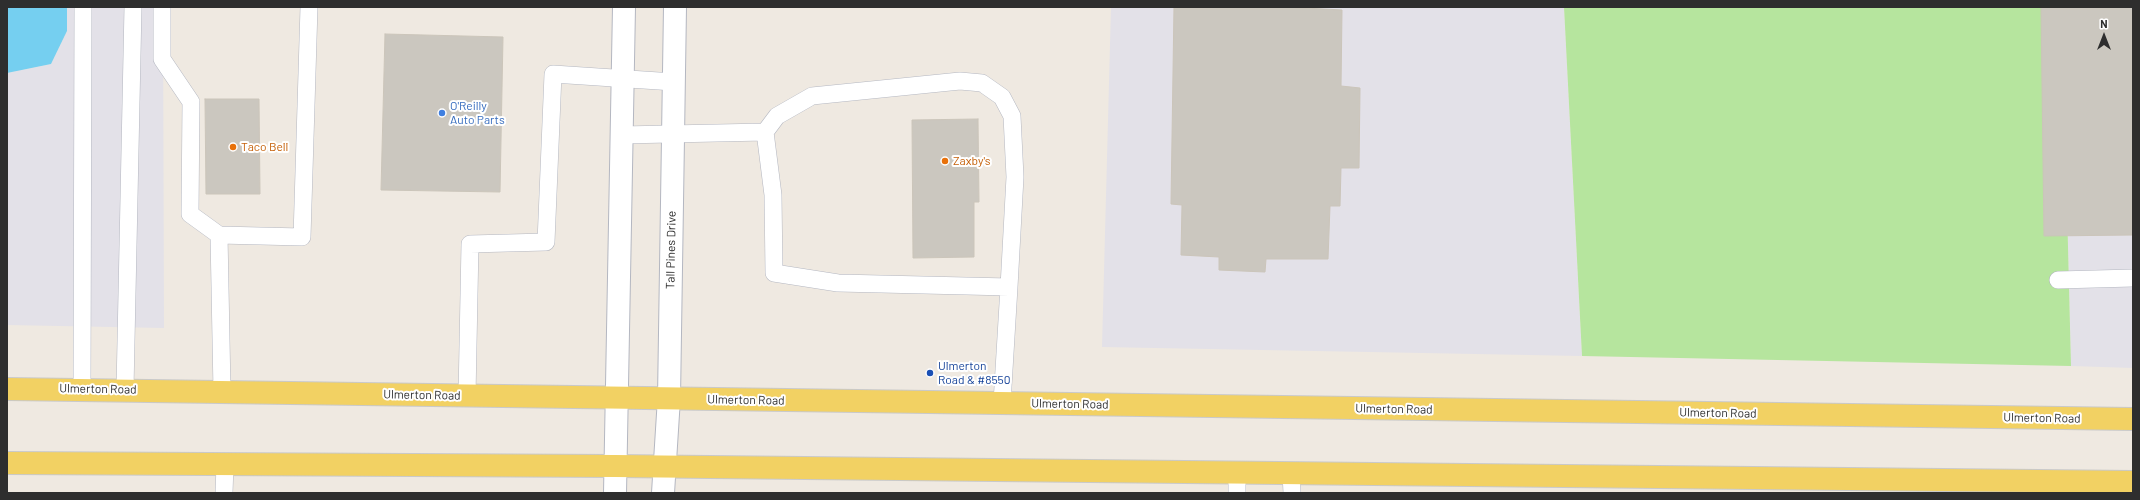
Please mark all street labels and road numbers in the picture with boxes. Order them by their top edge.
street label: Tall Pines Drive [663,211,679,289]
street label: Ulmerton Road [59,381,137,397]
street label: Ulmerton Road [383,387,461,403]
street label: Ulmerton Road [707,392,785,408]
street label: Ulmerton Road [1031,396,1109,412]
street label: Ulmerton Road [1355,401,1433,417]
street label: Ulmerton Road [1679,405,1757,421]
street label: Ulmerton Road [2003,410,2081,426]

